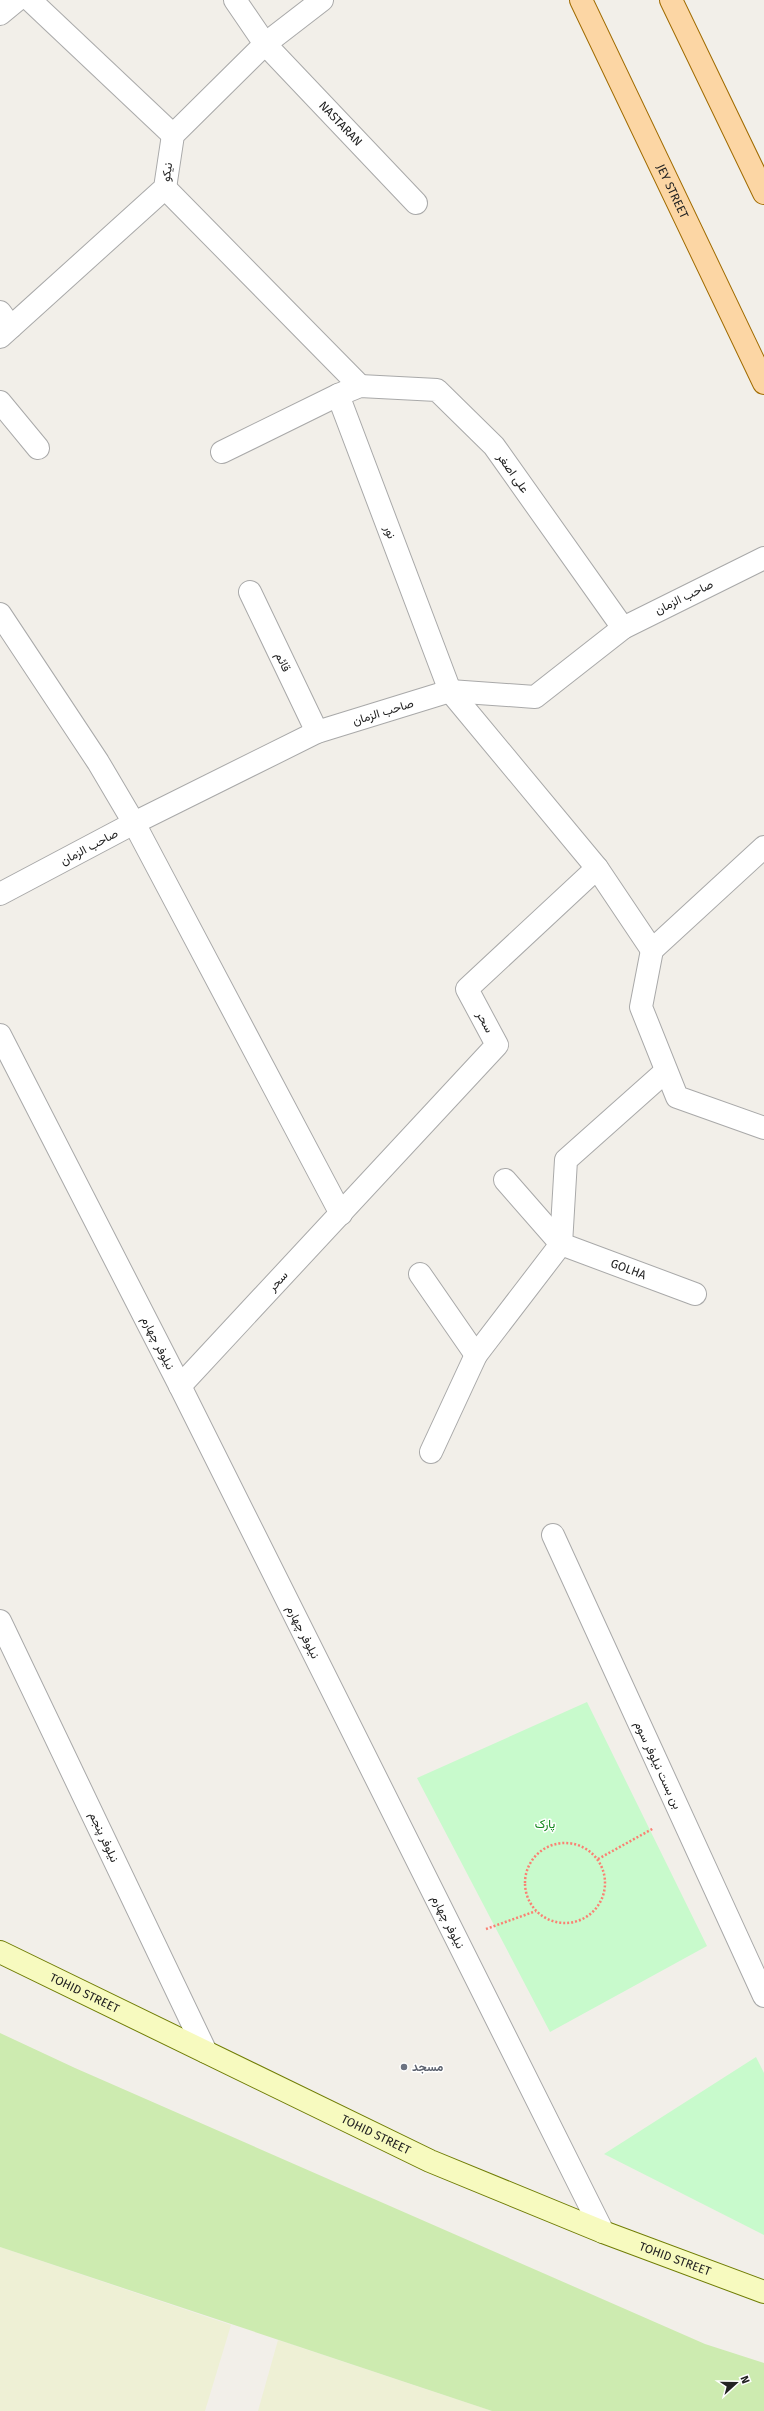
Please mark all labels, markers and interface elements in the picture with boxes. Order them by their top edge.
street label: NASTARAN [316,98,365,149]
street label: نیکو [159,161,176,183]
street label: JEY STREET [653,162,692,221]
street label: علی اصغر [493,450,532,496]
street label: نور [380,523,399,541]
street label: صاحب الزمان [653,577,716,618]
street label: قائم [271,650,294,674]
street label: صاحب الزمان [351,696,416,729]
street label: صاحب الزمان [58,826,121,869]
street label: سحر [472,1008,496,1036]
street label: GOLHA [609,1256,648,1282]
street label: سحر [265,1268,291,1295]
street label: نیلوفر چهارم [138,1314,177,1372]
street label: نیلوفر چهارم [283,1603,322,1661]
street label: بن بست نیلوفر سوم [631,1719,685,1812]
street label: نیلوفر پنجم [85,1810,122,1865]
park label: پارک [535,1817,555,1832]
street label: نیلوفر چهارم [428,1893,467,1951]
street label: TOHID STREET [47,1970,122,2016]
place label: مسجد [412,2060,444,2074]
marker: مسجد [399,2062,409,2072]
street label: TOHID STREET [339,2112,414,2158]
street label: TOHID STREET [637,2239,714,2279]
north arrow [716,2363,756,2403]
text: N [737,2374,752,2385]

